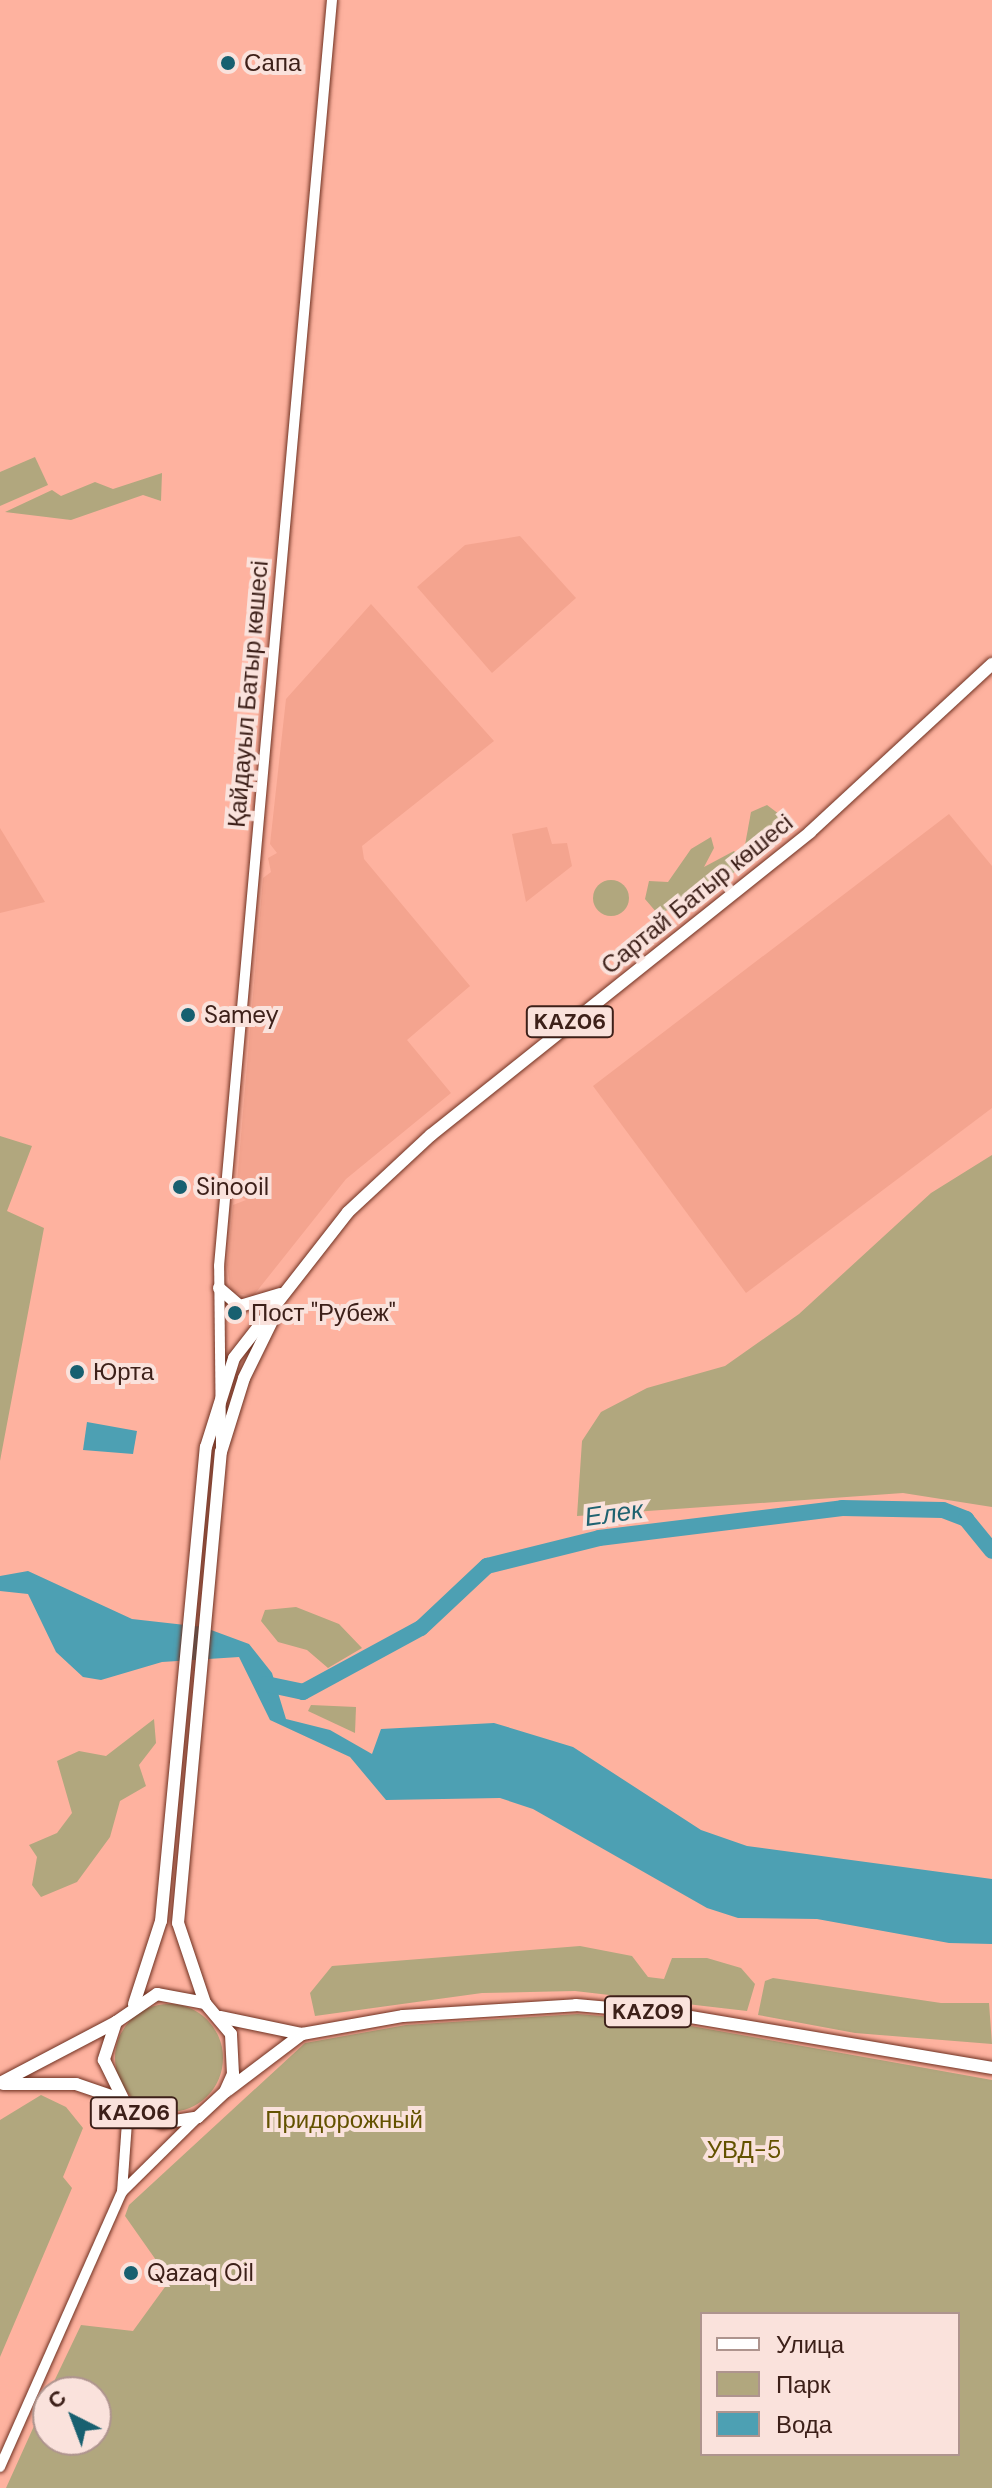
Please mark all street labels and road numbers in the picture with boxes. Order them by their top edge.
street label: Қайдауыл Батыр көшесі [222,559,274,829]
street label: Сартай Батыр көшесі [595,808,799,980]
road number: KАZ06 [524,1004,616,1040]
road number: KAZ09 [602,1994,694,2030]
road number: KАZ06 [88,2095,180,2131]

